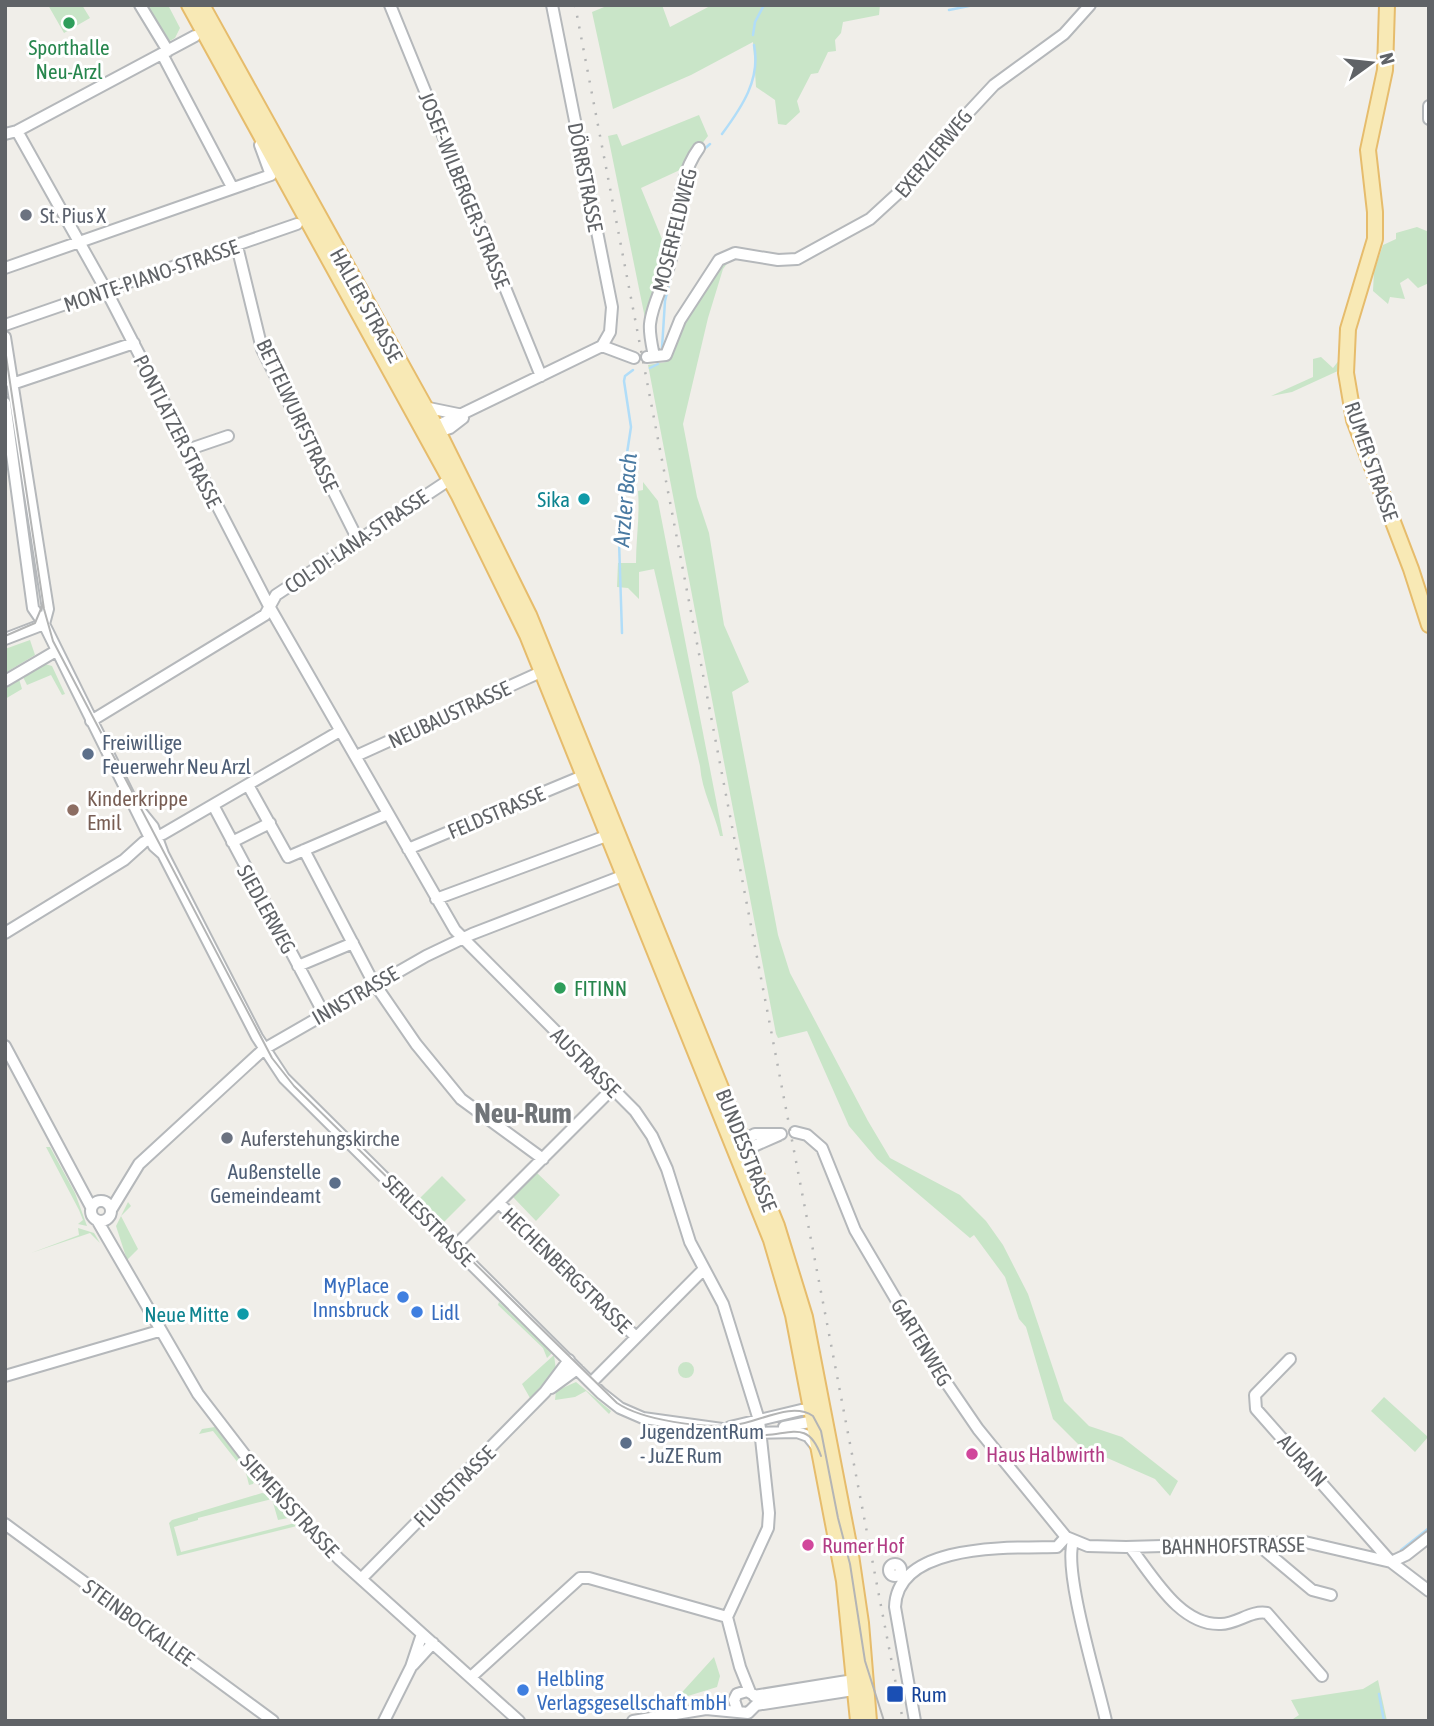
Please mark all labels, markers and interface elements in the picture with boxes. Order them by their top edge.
marker: Sporthalle Neu-Arzl [61,15,77,31]
north arrow [1336,28,1406,98]
place label: Sporthalle Neu-Arzl [28,35,110,83]
text: N [1375,50,1399,67]
street label: JOSEF-WILBERGER-STRASSE [415,88,515,292]
street label: EXERZIERWEG [889,104,977,202]
street label: DÖRRSTRASSE [564,120,608,234]
street label: MOSERFELDWEG [647,165,701,295]
place label: St. Pius X [40,203,107,227]
marker: St. Pius X [18,207,34,223]
street label: MONTE-PIANO-STRASSE [60,234,242,316]
street label: HALLER STRASSE [326,244,408,366]
street label: BETTELWURFSTRASSE [252,335,344,495]
street label: PONTLATZER STRASSE [129,351,227,511]
street label: RUMER STRASSE [1340,398,1404,524]
water label: Arzler Bach [608,452,642,549]
street label: COL-DI-LANA-STRASSE [280,484,432,598]
place label: Sika [537,487,570,511]
marker: Sika [576,491,592,507]
street label: NEUBAUSTRASSE [384,675,514,753]
place label: Freiwillige Feuerwehr Neu Arzl [102,730,252,778]
marker: Freiwillige Feuerwehr Neu Arzl [80,746,96,762]
street label: FELDSTRASSE [444,781,548,843]
place label: Kinderkrippe Emil [87,786,188,834]
marker: Kinderkrippe Emil [65,802,81,818]
street label: SIEDLERWEG [233,861,301,957]
street label: INNSTRASSE [308,961,402,1029]
place label: FITINN [574,976,627,1000]
marker: FITINN [552,980,568,996]
street label: AUSTRASSE [546,1022,626,1102]
street label: BUNDESSTRASSE [712,1085,782,1215]
district label: Neu-Rum [474,1097,572,1129]
place label: Auferstehungskirche [241,1126,400,1150]
marker: Auferstehungskirche [219,1130,235,1146]
place label: Außenstelle Gemeindeamt [210,1159,321,1207]
street label: SERLESSTRASSE [378,1169,480,1271]
marker: Außenstelle Gemeindeamt [327,1175,343,1191]
street label: HECHENBERGSTRASSE [498,1202,636,1338]
place label: MyPlace Innsbruck [313,1273,389,1321]
marker: MyPlace Innsbruck [395,1289,411,1305]
street label: GARTENWEG [887,1294,957,1390]
place label: Lidl [431,1300,460,1324]
place label: Neue Mitte [144,1302,229,1326]
marker: Lidl [409,1304,425,1320]
marker: Neue Mitte [235,1306,251,1322]
place label: JugendzentRum - JuZE Rum [640,1419,764,1467]
street label: AURAIN [1274,1429,1332,1491]
marker: JugendzentRum - JuZE Rum [618,1435,634,1451]
street label: FLURSTRASSE [408,1440,500,1532]
place label: Haus Halbwirth [986,1442,1105,1466]
marker: Haus Halbwirth [964,1446,980,1462]
street label: SIEMENSSTRASSE [236,1448,344,1562]
street label: BAHNHOFSTRASSE [1161,1532,1305,1558]
place label: Rumer Hof [822,1533,904,1557]
marker: Rumer Hof [800,1537,816,1553]
street label: STEINBOCKALLEE [79,1574,199,1670]
place label: Helbling Verlagsgesellschaft mbH [537,1666,728,1714]
marker: Helbling Verlagsgesellschaft mbH [515,1682,531,1698]
place label: Rum [911,1682,947,1706]
marker: Rum [885,1684,905,1704]

